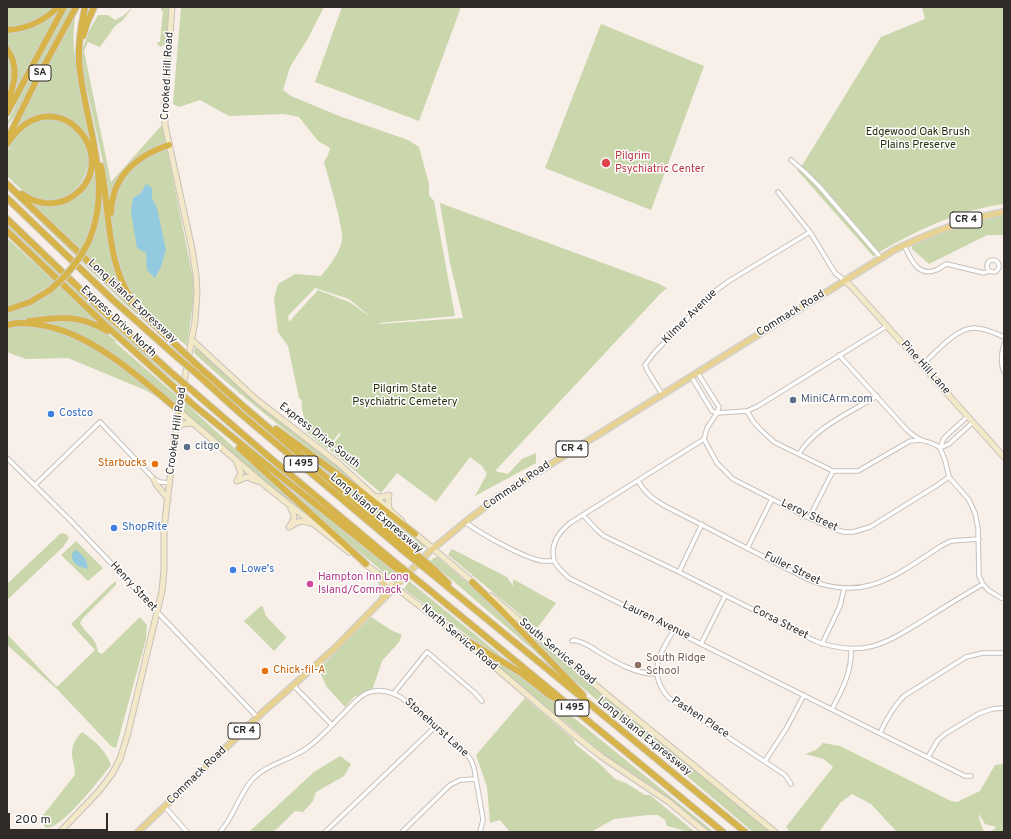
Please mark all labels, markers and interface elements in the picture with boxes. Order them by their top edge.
street label: Crooked Hill Road [159,32,177,120]
road number: SA [29,65,51,81]
park label: Edgewood Oak Brush Plains Preserve [866,126,970,152]
place label: Pilgrim Psychiatric Center [615,150,705,176]
marker: Pilgrim Psychiatric Center [600,157,612,169]
road number: CR 4 [950,212,982,228]
street label: Long Island Expressway [85,257,179,347]
street label: Express Drive North [78,284,158,360]
street label: Kilmer Avenue [660,287,720,347]
street label: Commack Road [755,288,827,340]
street label: Pine Hill Lane [897,338,953,398]
park label: Pilgrim State Psychiatric Cemetery [352,383,458,409]
street label: Crooked Hill Road [164,386,190,476]
place label: MiniCArm.com [801,393,873,407]
marker: MiniCArm.com [788,395,798,405]
street label: Express Drive South [276,400,362,472]
place label: Costco [59,407,93,421]
marker: Costco [46,409,56,419]
place label: citgo [195,440,220,454]
road number: CR 4 [556,441,588,457]
marker: citgo [182,442,192,452]
road number: I 495 [284,456,318,472]
place label: Starbucks [98,457,147,471]
marker: Starbucks [150,459,160,469]
street label: Commack Road [481,459,553,513]
street label: Long Island Expressway [327,471,425,557]
street label: Leroy Street [779,497,839,535]
place label: ShopRite [122,521,167,535]
marker: ShopRite [109,523,119,533]
street label: Fuller Street [762,550,822,588]
street label: Henry Street [107,559,159,615]
place label: Lowe's [241,563,274,577]
marker: Lowe's [228,565,238,575]
place label: Hampton Inn Long Island/Commack [318,571,409,597]
marker: Hampton Inn Long Island/Commack [305,579,315,589]
street label: Lauren Avenue [620,599,692,643]
street label: North Service Road [418,602,500,674]
street label: Corsa Street [750,603,810,643]
street label: South Service Road [516,616,598,688]
place label: South Ridge School [646,652,706,678]
marker: South Ridge School [633,660,643,670]
place label: Chick-fil-A [273,664,326,678]
marker: Chick-fil-A [260,666,270,676]
street label: Pashen Place [669,694,731,742]
street label: Long Island Expressway [594,695,694,779]
street label: Stonehurst Lane [401,696,471,760]
road number: I 495 [555,700,589,716]
road number: CR 4 [228,723,260,739]
street label: Commack Road [165,744,229,808]
scale bar [10,805,110,831]
text: 200 m [15,812,51,828]

